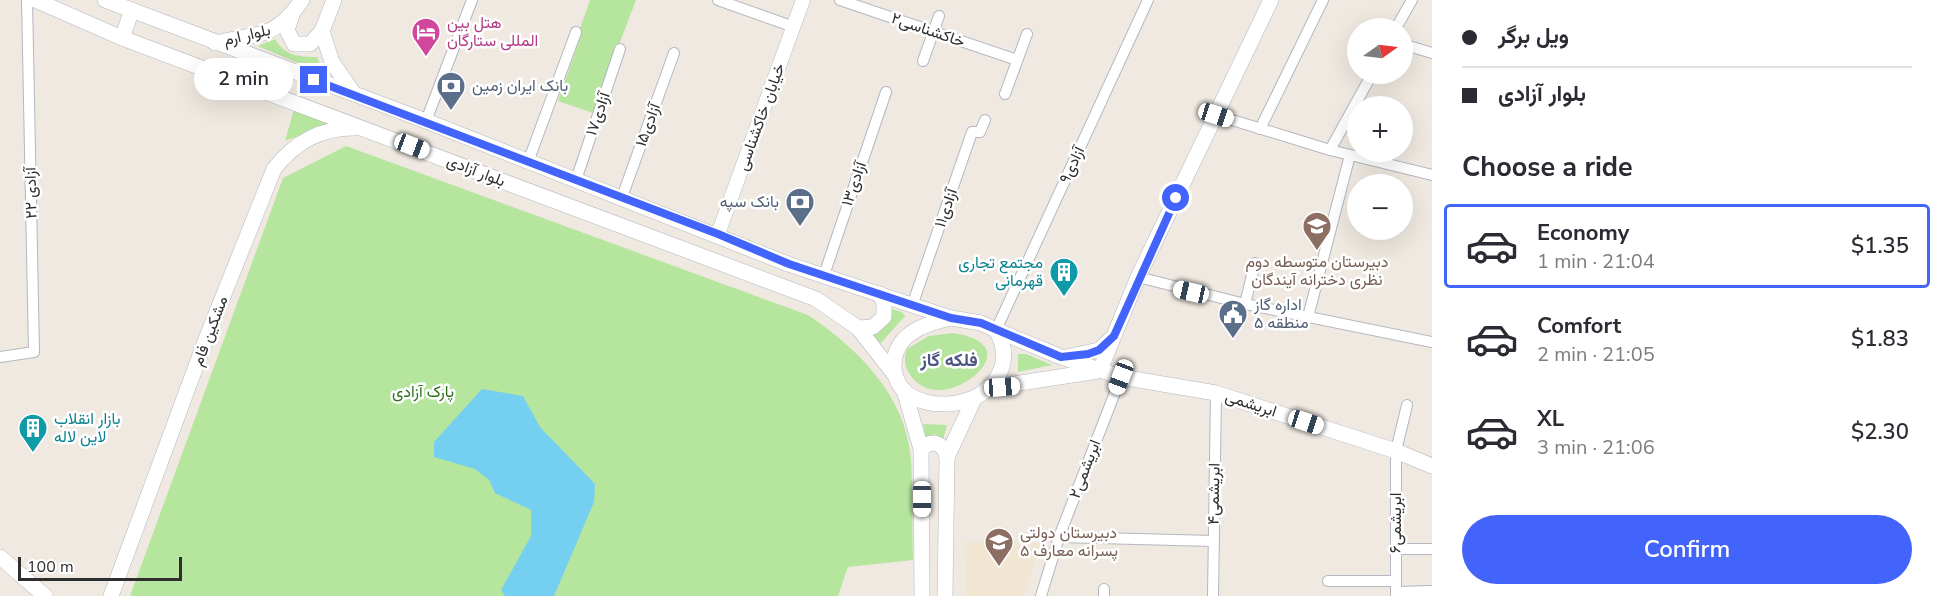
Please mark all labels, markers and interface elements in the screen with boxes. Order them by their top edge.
street label: خاکشناسی۲ [888,7,968,53]
place label: هتل بین المللی ستارگان [447,12,538,52]
hotel icon: هتل بین المللی ستارگان [410,16,442,58]
north arrow [1347,18,1413,84]
map controls [1347,18,1413,240]
street label: بلوار ارم [221,19,273,51]
text: ویل برگر [1498,21,1569,51]
callout: 2 min [194,59,293,101]
street label: خیابان خاکشناسی [731,60,791,174]
text: 2 min [218,65,269,92]
route end [300,66,327,93]
bank icon: بانک ایران زمین [435,70,467,112]
place label: بانک ایران زمین [472,75,568,97]
text: بلوار آزادی [1498,79,1586,109]
street label: آزادی۱۷ [580,88,616,139]
button: + [1347,96,1413,162]
street label: آزادی۱۵ [630,99,666,150]
car [1196,101,1236,129]
car [392,131,432,161]
street label: آزادی۹ [1054,142,1091,187]
text: Choose a ride [1462,149,1633,186]
street label: بلوار آزادی [444,150,508,192]
street label: آزادی۱۳ [836,157,872,209]
street label: آزادی ۲۲ [20,166,42,219]
button: − [1347,174,1413,240]
street label: آزادی۱۱ [929,184,963,230]
route start [1162,184,1189,211]
bank icon: بانک سپه [784,186,816,228]
place label: بانک سپه [720,191,779,213]
school or university icon: دبیرستان متوسطه دوم نظری دخترانه آیندگان [1301,210,1333,252]
text: Economy [1537,218,1629,248]
icon: car [1465,219,1519,273]
text: $1.35 [1851,231,1909,261]
text: 1 min · 21:04 [1537,248,1655,275]
place label: دبیرستان متوسطه دوم نظری دخترانه آیندگان [1245,251,1389,291]
place label: مجتمع تجاری قهرمانی [958,252,1043,292]
building icon: مجتمع تجاری قهرمانی [1048,256,1080,298]
car [1171,279,1211,305]
street label: مشکین فام [187,293,233,369]
place label: اداره گاز منطقه ۵ [1253,294,1309,334]
public building icon: اداره گاز منطقه ۵ [1217,298,1249,340]
text: Comfort [1537,311,1621,341]
icon: car [1465,312,1519,366]
text: $1.83 [1851,324,1909,354]
text: 2 min · 21:05 [1537,341,1655,368]
district label: فلکه گاز [919,348,978,372]
car [1106,357,1136,397]
car [983,377,1021,397]
park label: پارک آزادی [392,381,454,403]
street label: ابریشمی [1222,385,1280,423]
text: XL [1537,404,1564,434]
icon: car [1465,405,1519,459]
place label: بازار انقلاب لاین لاله [54,408,120,448]
car [1286,408,1326,436]
building icon: بازار انقلاب لاین لاله [17,412,49,454]
text: $2.30 [1851,417,1909,447]
text: 3 min · 21:06 [1537,434,1655,461]
street label: ابریشمی۲ [1064,436,1106,502]
street label: ابریشمی۴ [1202,463,1226,525]
car [913,481,931,517]
street label: ابریشمی۶ [1385,493,1407,553]
button: Confirm [1462,515,1912,584]
place label: دبیرستان دولتی پسرانه معارف ۵ [1020,522,1118,562]
school or university icon: دبیرستان دولتی پسرانه معارف ۵ [983,526,1015,568]
scale bar [18,554,182,582]
text: 100 m [27,556,74,578]

